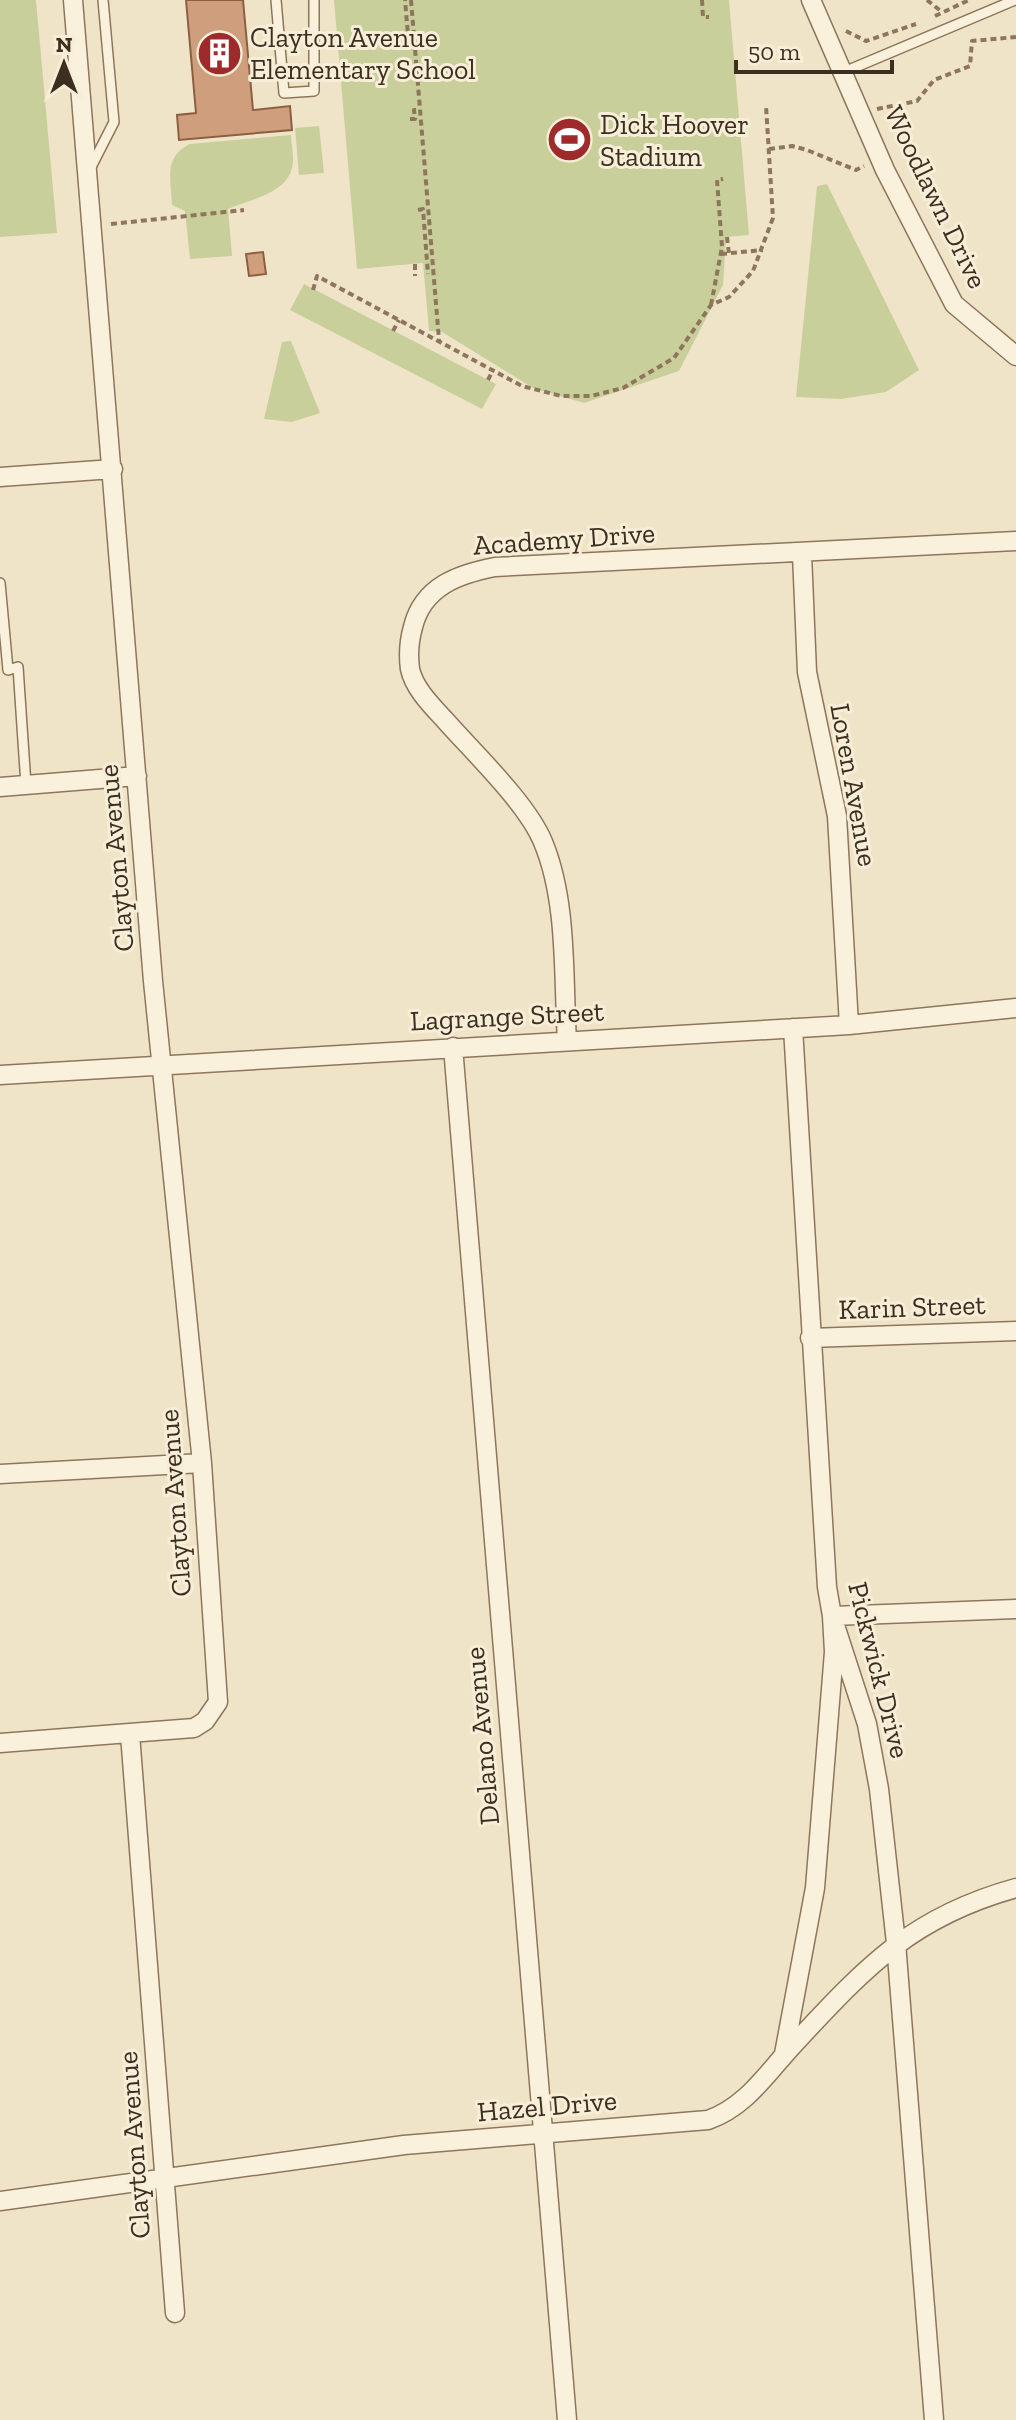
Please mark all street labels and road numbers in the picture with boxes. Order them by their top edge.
street label: Woodlawn Drive [878,100,994,294]
street label: Academy Drive [472,516,656,562]
street label: Loren Avenue [823,701,885,869]
street label: Clayton Avenue [91,763,141,953]
street label: Lagrange Street [409,994,605,1038]
street label: Karin Street [838,1288,987,1326]
street label: Clayton Avenue [152,1408,198,1598]
street label: Pickwick Drive [841,1578,917,1762]
street label: Delano Avenue [458,1646,506,1826]
street label: Clayton Avenue [111,2050,157,2240]
street label: Hazel Drive [476,2083,618,2129]

